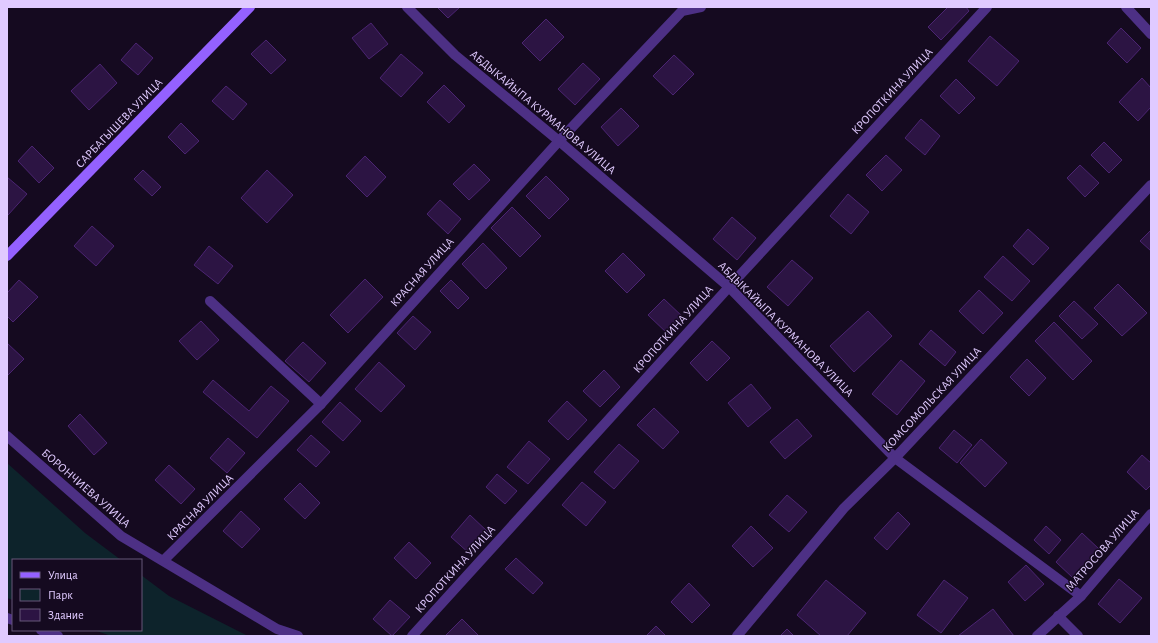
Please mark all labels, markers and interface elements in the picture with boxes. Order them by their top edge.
street label: КРОПОТКИНА УЛИЦА [849,46,935,136]
street label: АБДЫКАЙЫПА КУРМАНОВА УЛИЦА [468,47,619,176]
street label: САРБАГЫШЕВА УЛИЦА [73,76,165,170]
street label: КРАСНАЯ УЛИЦА [388,235,456,309]
street label: АБДЫКАЙЫПА КУРМАНОВА УЛИЦА [716,258,857,399]
street label: КРОПОТКИНА УЛИЦА [631,283,715,375]
street label: КОМСОМОЛЬСКАЯ УЛИЦА [881,345,983,453]
street label: БОРОНЧИЕВА УЛИЦА [39,446,133,530]
street label: КРАСНАЯ УЛИЦА [165,472,235,542]
street label: МАТРОСОВА УЛИЦА [1063,507,1141,593]
street label: КРОПОТКИНА УЛИЦА [413,523,497,615]
legend [12,559,142,631]
text: Улица [48,569,78,581]
text: Парк [48,589,73,601]
text: Здание [48,609,84,621]

